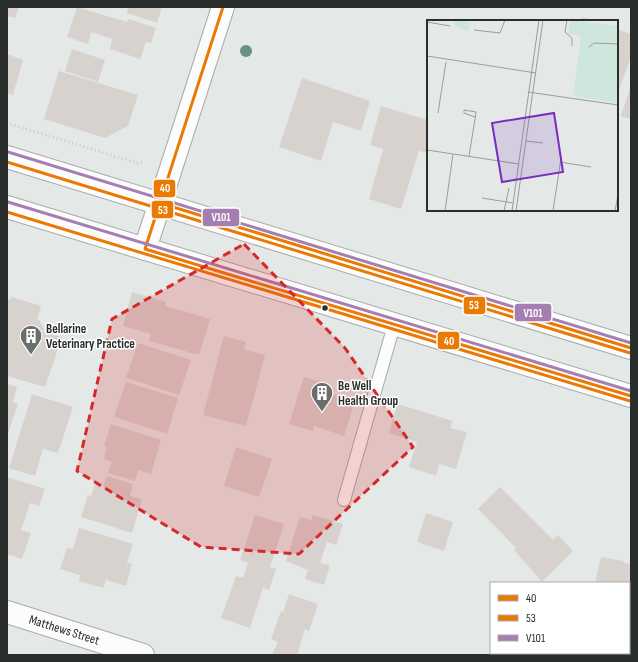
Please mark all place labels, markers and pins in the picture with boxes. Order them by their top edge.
unlabelled marker [320,303,330,313]
place label: Bellarine Veterinary Practice [46,321,135,352]
building icon: Bellarine Veterinary Practice [18,323,44,356]
place label: Be Well Health Group [338,378,399,409]
building icon: Be Well Health Group [309,380,335,413]

